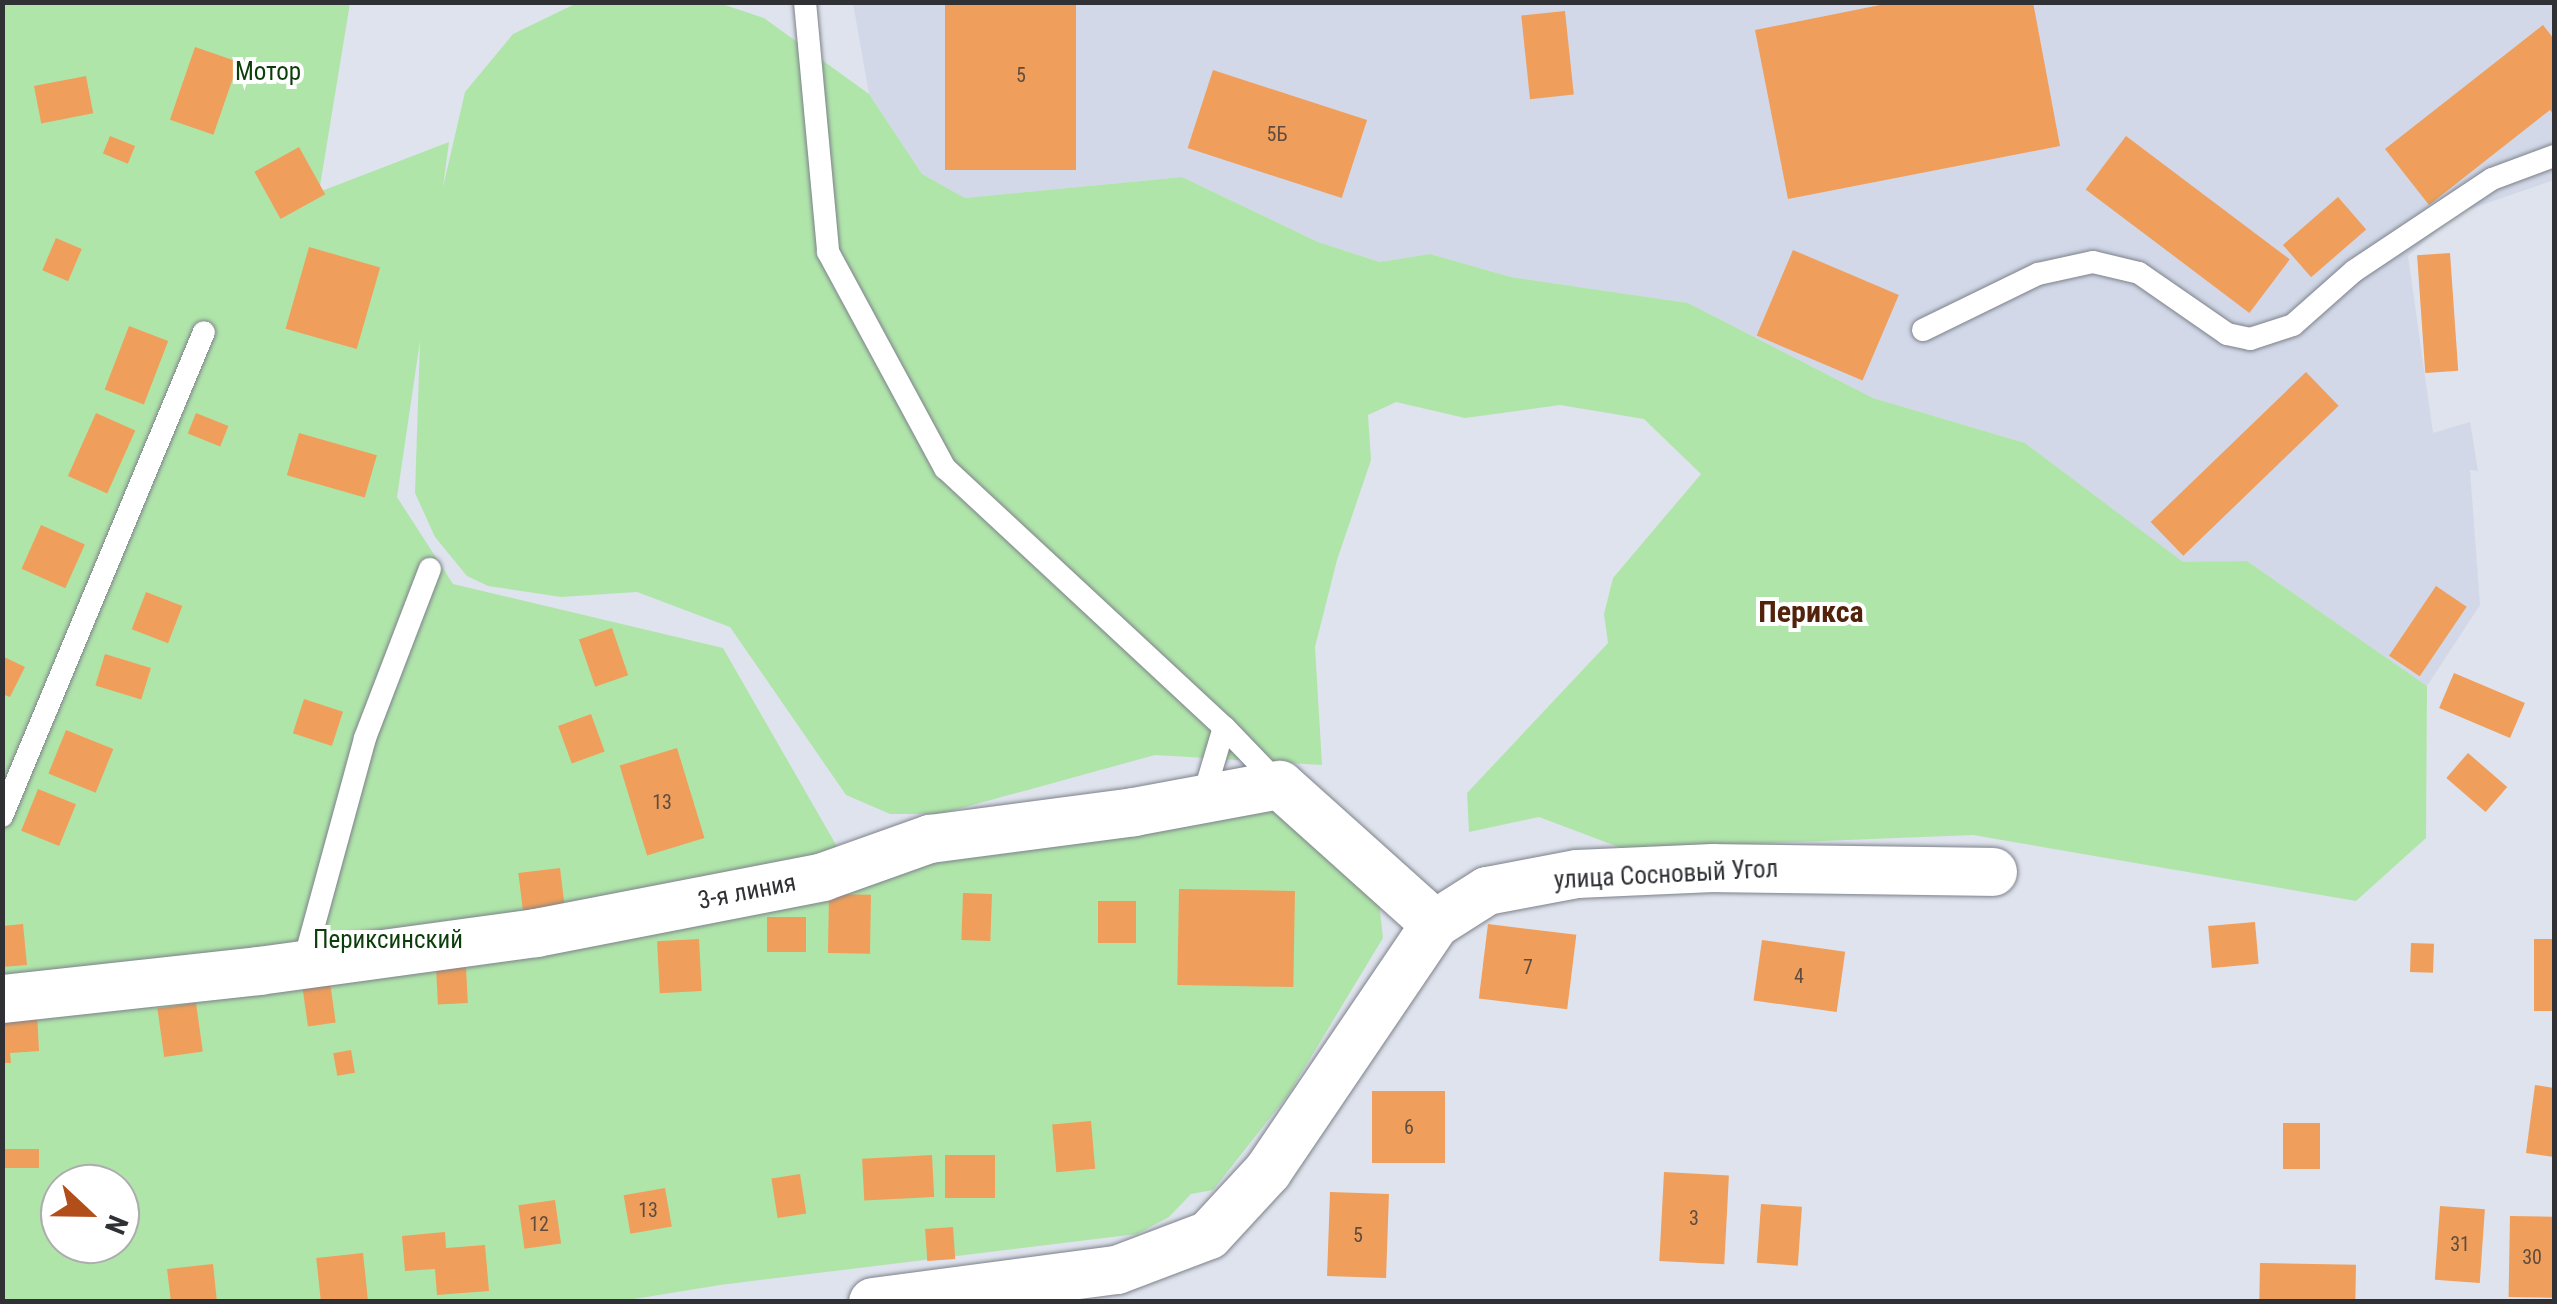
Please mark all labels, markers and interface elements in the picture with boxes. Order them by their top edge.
park label: Мотор [235,57,301,87]
house number: 5 [1016,63,1026,87]
house number: 5Б [1267,122,1287,146]
district label: Перикса [1758,594,1864,630]
house number: 13 [652,790,672,814]
street label: улица Сосновый Угол [1553,854,1779,896]
street label: 3-я линия [695,868,799,916]
park label: Периксинский [313,925,463,955]
house number: 7 [1523,955,1533,979]
house number: 4 [1794,964,1804,988]
house number: 6 [1404,1115,1414,1139]
north arrow [40,1164,140,1264]
house number: 13 [638,1198,658,1222]
house number: 3 [1689,1206,1699,1230]
text: N [98,1211,135,1239]
house number: 12 [529,1212,549,1236]
house number: 5 [1353,1223,1363,1247]
house number: 31 [2450,1232,2470,1256]
house number: 30 [2522,1245,2542,1269]

